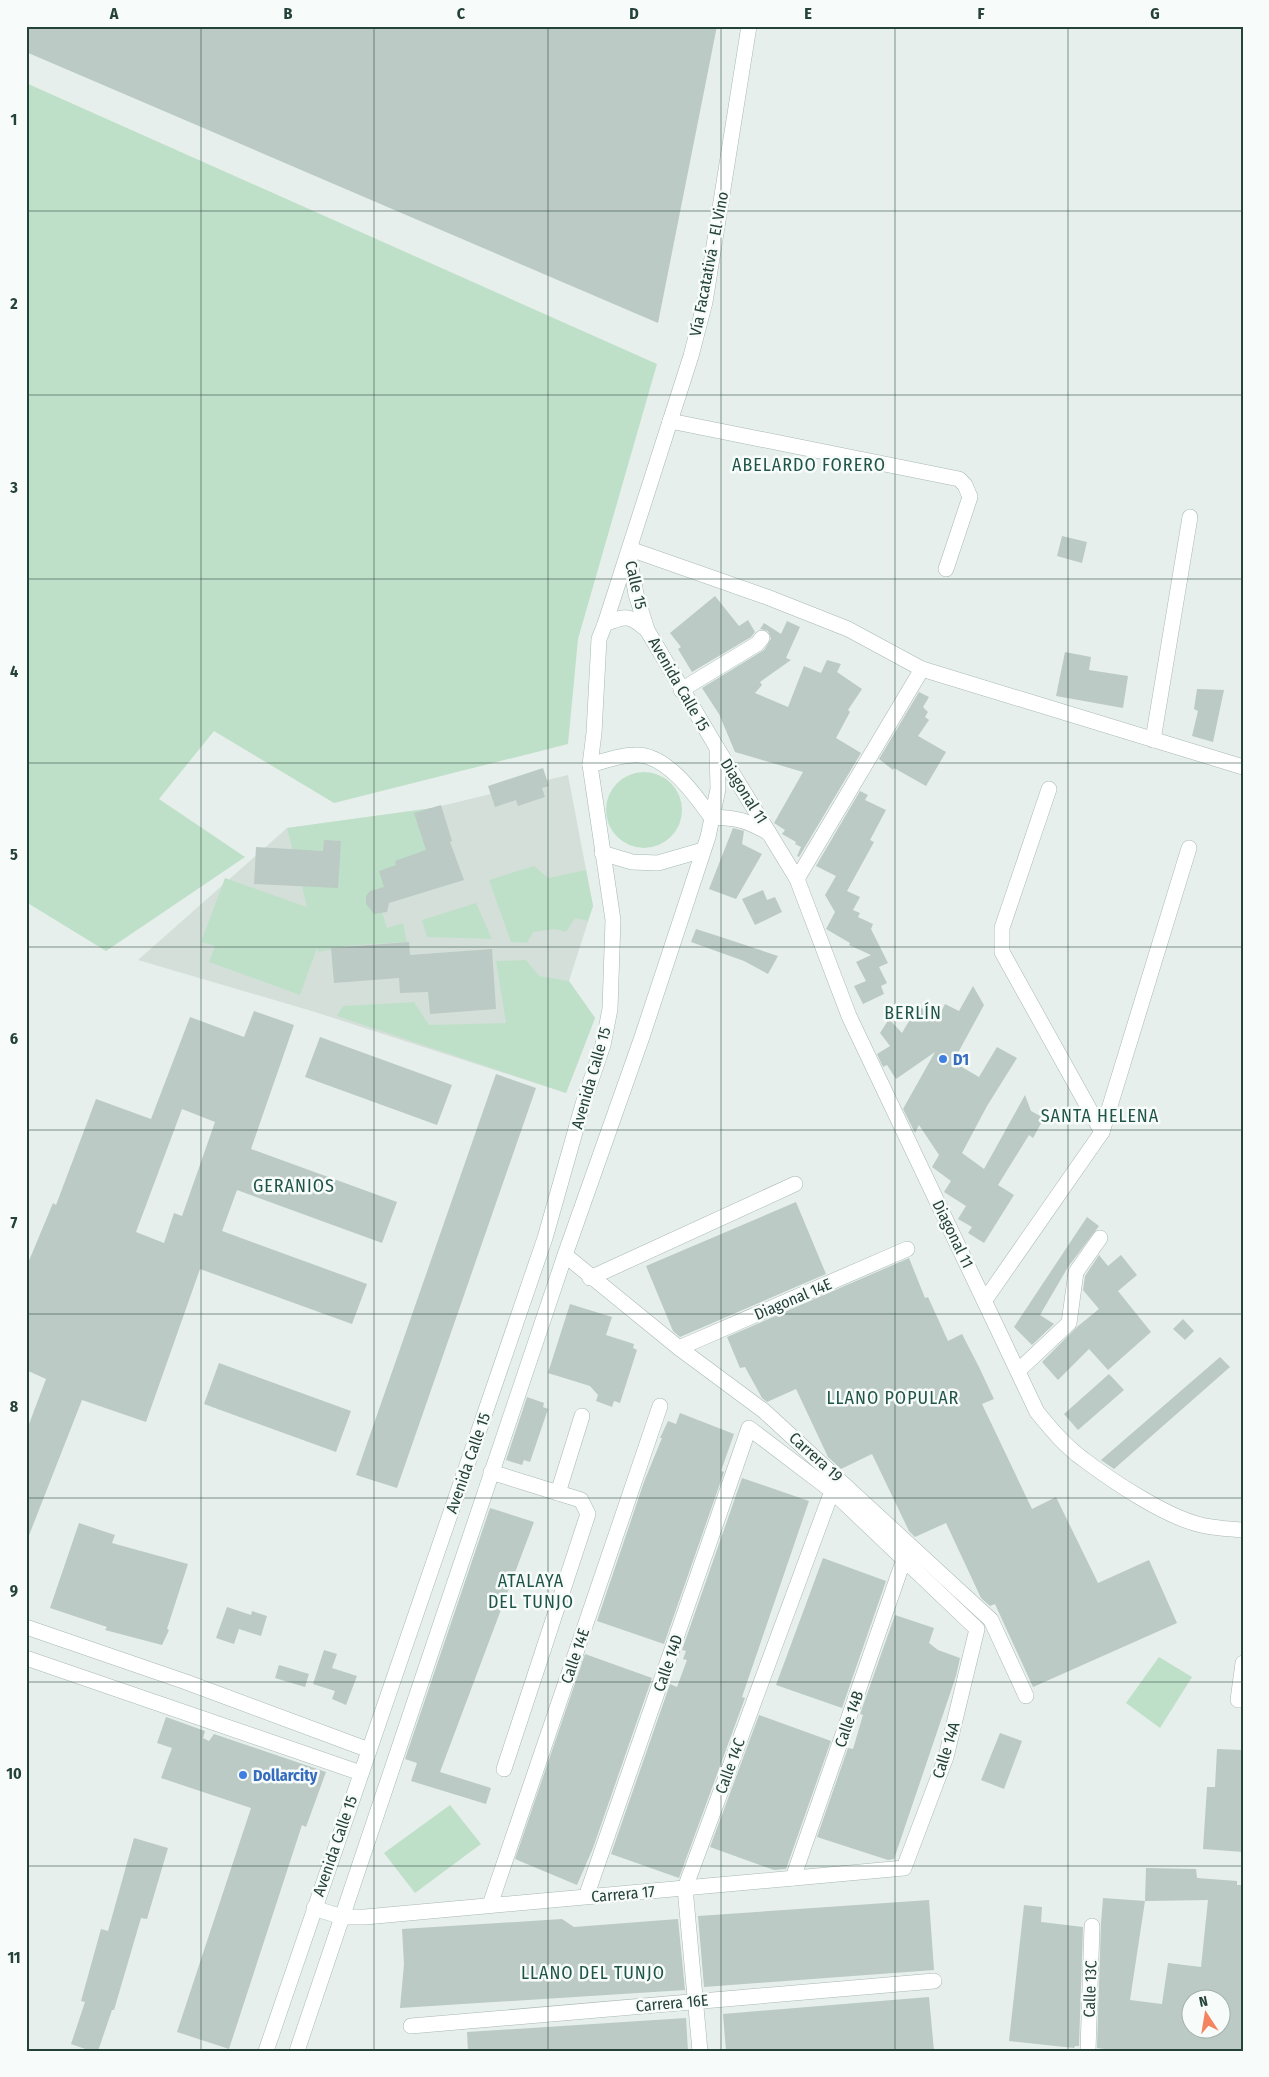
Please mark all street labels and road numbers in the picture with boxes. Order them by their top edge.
street label: Vía Facatativá - El Vino [686,190,732,338]
street label: Calle 15 [621,559,651,611]
street label: Avenida Calle 15 [644,634,714,734]
street label: Diagonal 11 [717,755,771,827]
street label: Avenida Calle 15 [567,1025,615,1131]
street label: Diagonal 11 [928,1197,978,1271]
street label: Diagonal 14E [751,1274,835,1324]
street label: Avenida Calle 15 [442,1410,494,1516]
street label: Carrera 19 [785,1428,847,1486]
street label: Calle 14E [557,1626,593,1686]
street label: Calle 14D [649,1632,687,1694]
street label: Calle 14B [831,1688,868,1750]
street label: Calle 14A [928,1719,964,1781]
street label: Calle 14C [711,1736,749,1796]
street label: Avenida Calle 15 [309,1793,361,1899]
street label: Carrera 17 [590,1882,656,1906]
street label: Calle 13C [1080,1960,1100,2018]
street label: Carrera 16E [635,1990,709,2016]

